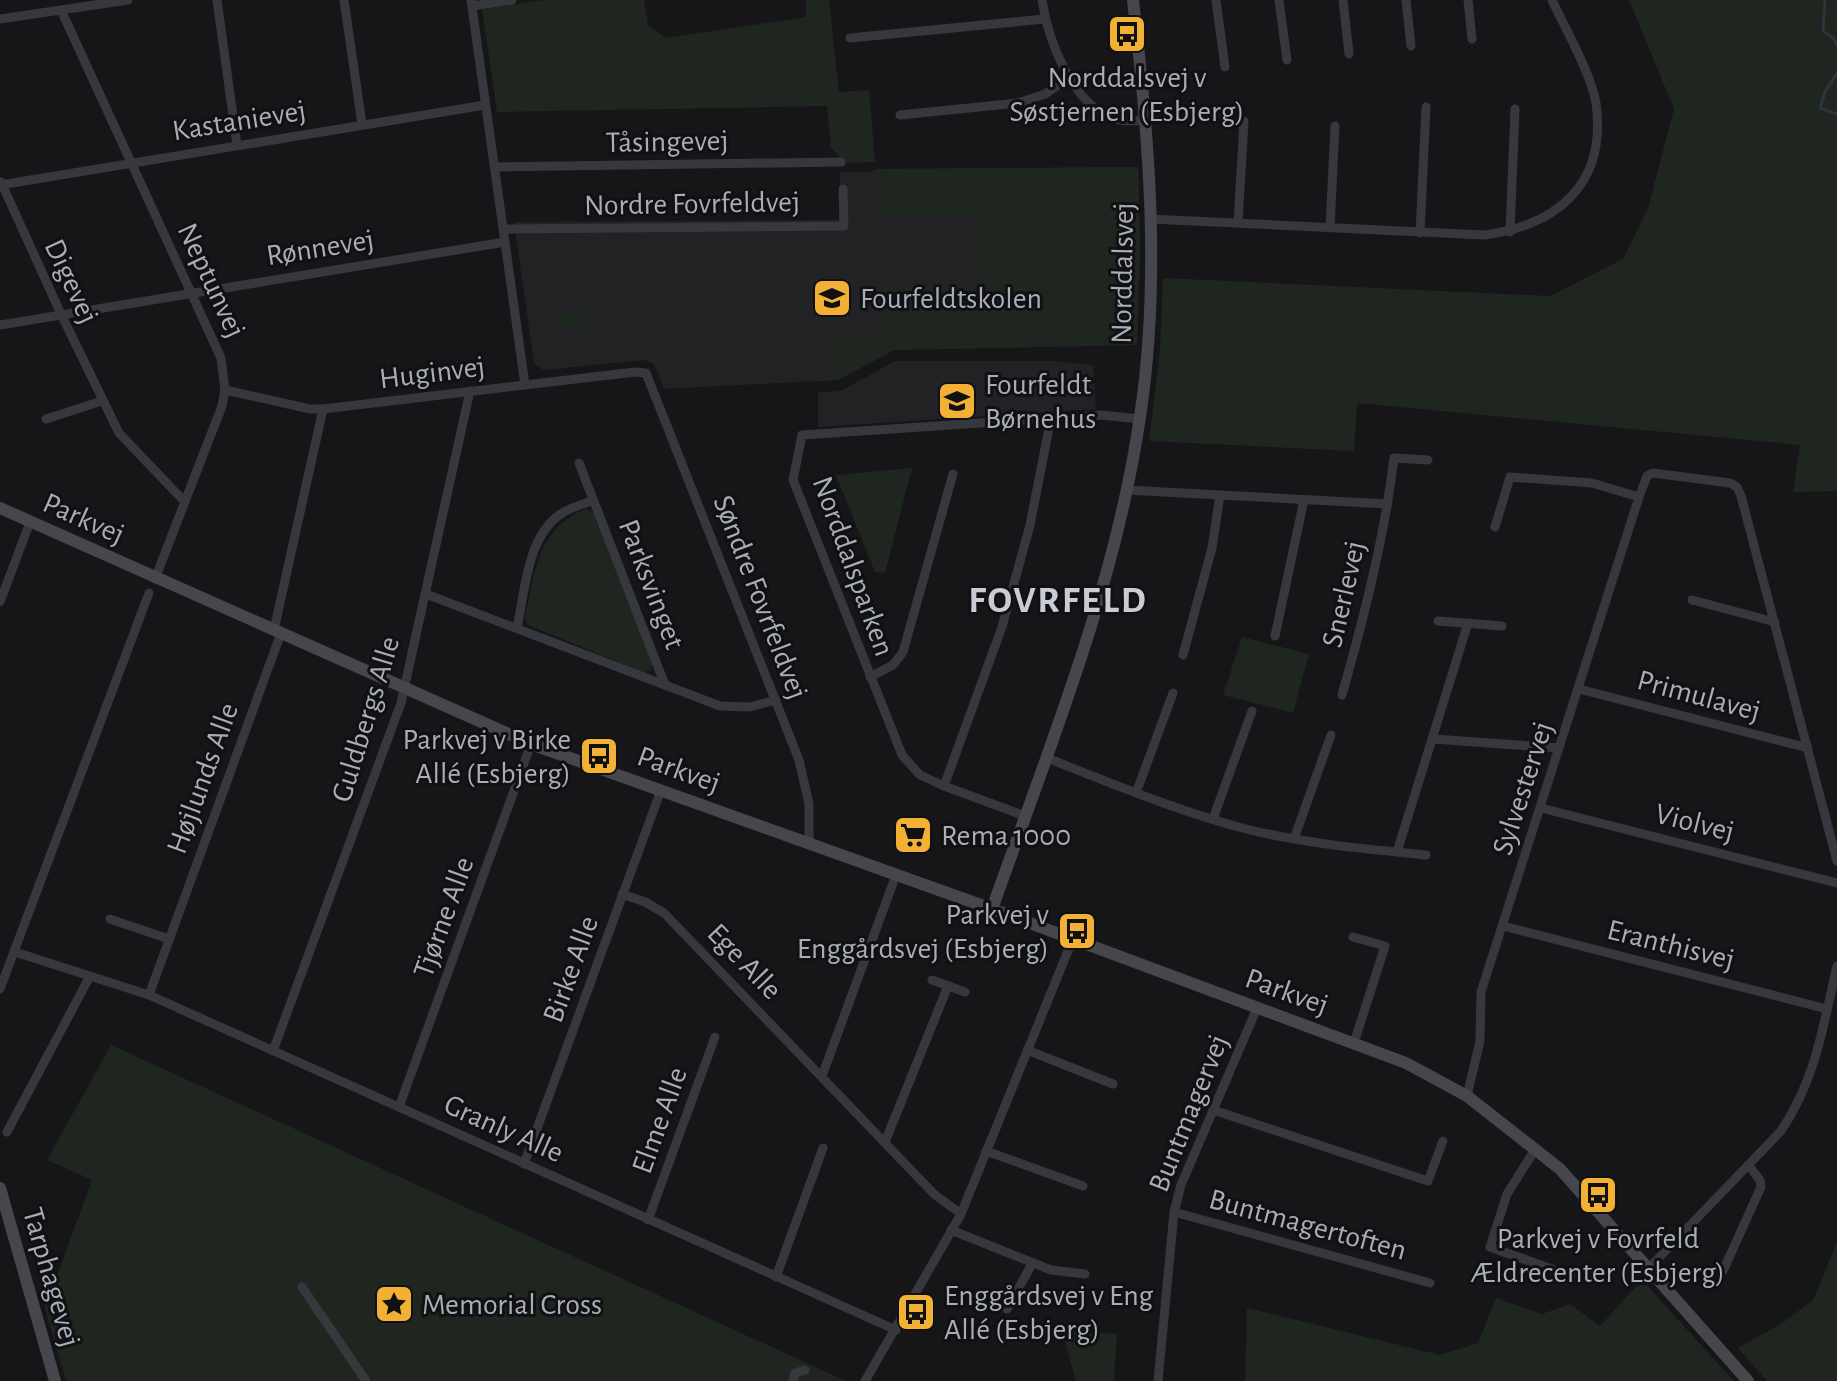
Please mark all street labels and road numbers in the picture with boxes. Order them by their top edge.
street label: Kastanievej [170,96,308,146]
street label: Tåsingevej [605,126,729,158]
street label: Nordre Fovrfeldvej [584,187,800,221]
street label: Norddalsvej [1107,202,1139,344]
street label: Neptunvej [172,219,251,342]
street label: Rønnevej [264,225,376,271]
street label: Digevej [39,235,104,328]
street label: Huginvej [378,352,487,394]
street label: Norddalsparken [807,473,899,660]
street label: Parkvej [38,488,129,550]
street label: Søndre Fovrfeldvej [707,491,813,703]
street label: Parksvinget [613,515,690,654]
street label: Snerlevej [1317,538,1371,650]
street label: Guldbergs Alle [327,633,405,806]
street label: Primulavej [1634,665,1764,727]
street label: Højlunds Alle [162,699,244,858]
street label: Sylvestervej [1487,718,1559,859]
street label: Parkvej [633,741,724,799]
street label: Violvej [1652,799,1737,847]
street label: Tjørne Alle [408,853,480,982]
street label: Birke Alle [538,912,604,1027]
street label: Eranthisvej [1604,915,1738,975]
street label: Ege Alle [701,918,787,1005]
street label: Parkvej [1241,963,1332,1021]
street label: Buntmagervej [1144,1031,1234,1196]
street label: Elme Alle [627,1063,693,1177]
street label: Granly Alle [439,1089,568,1168]
street label: Buntmagertoften [1206,1184,1410,1266]
street label: Tarphagevej [17,1204,85,1350]

